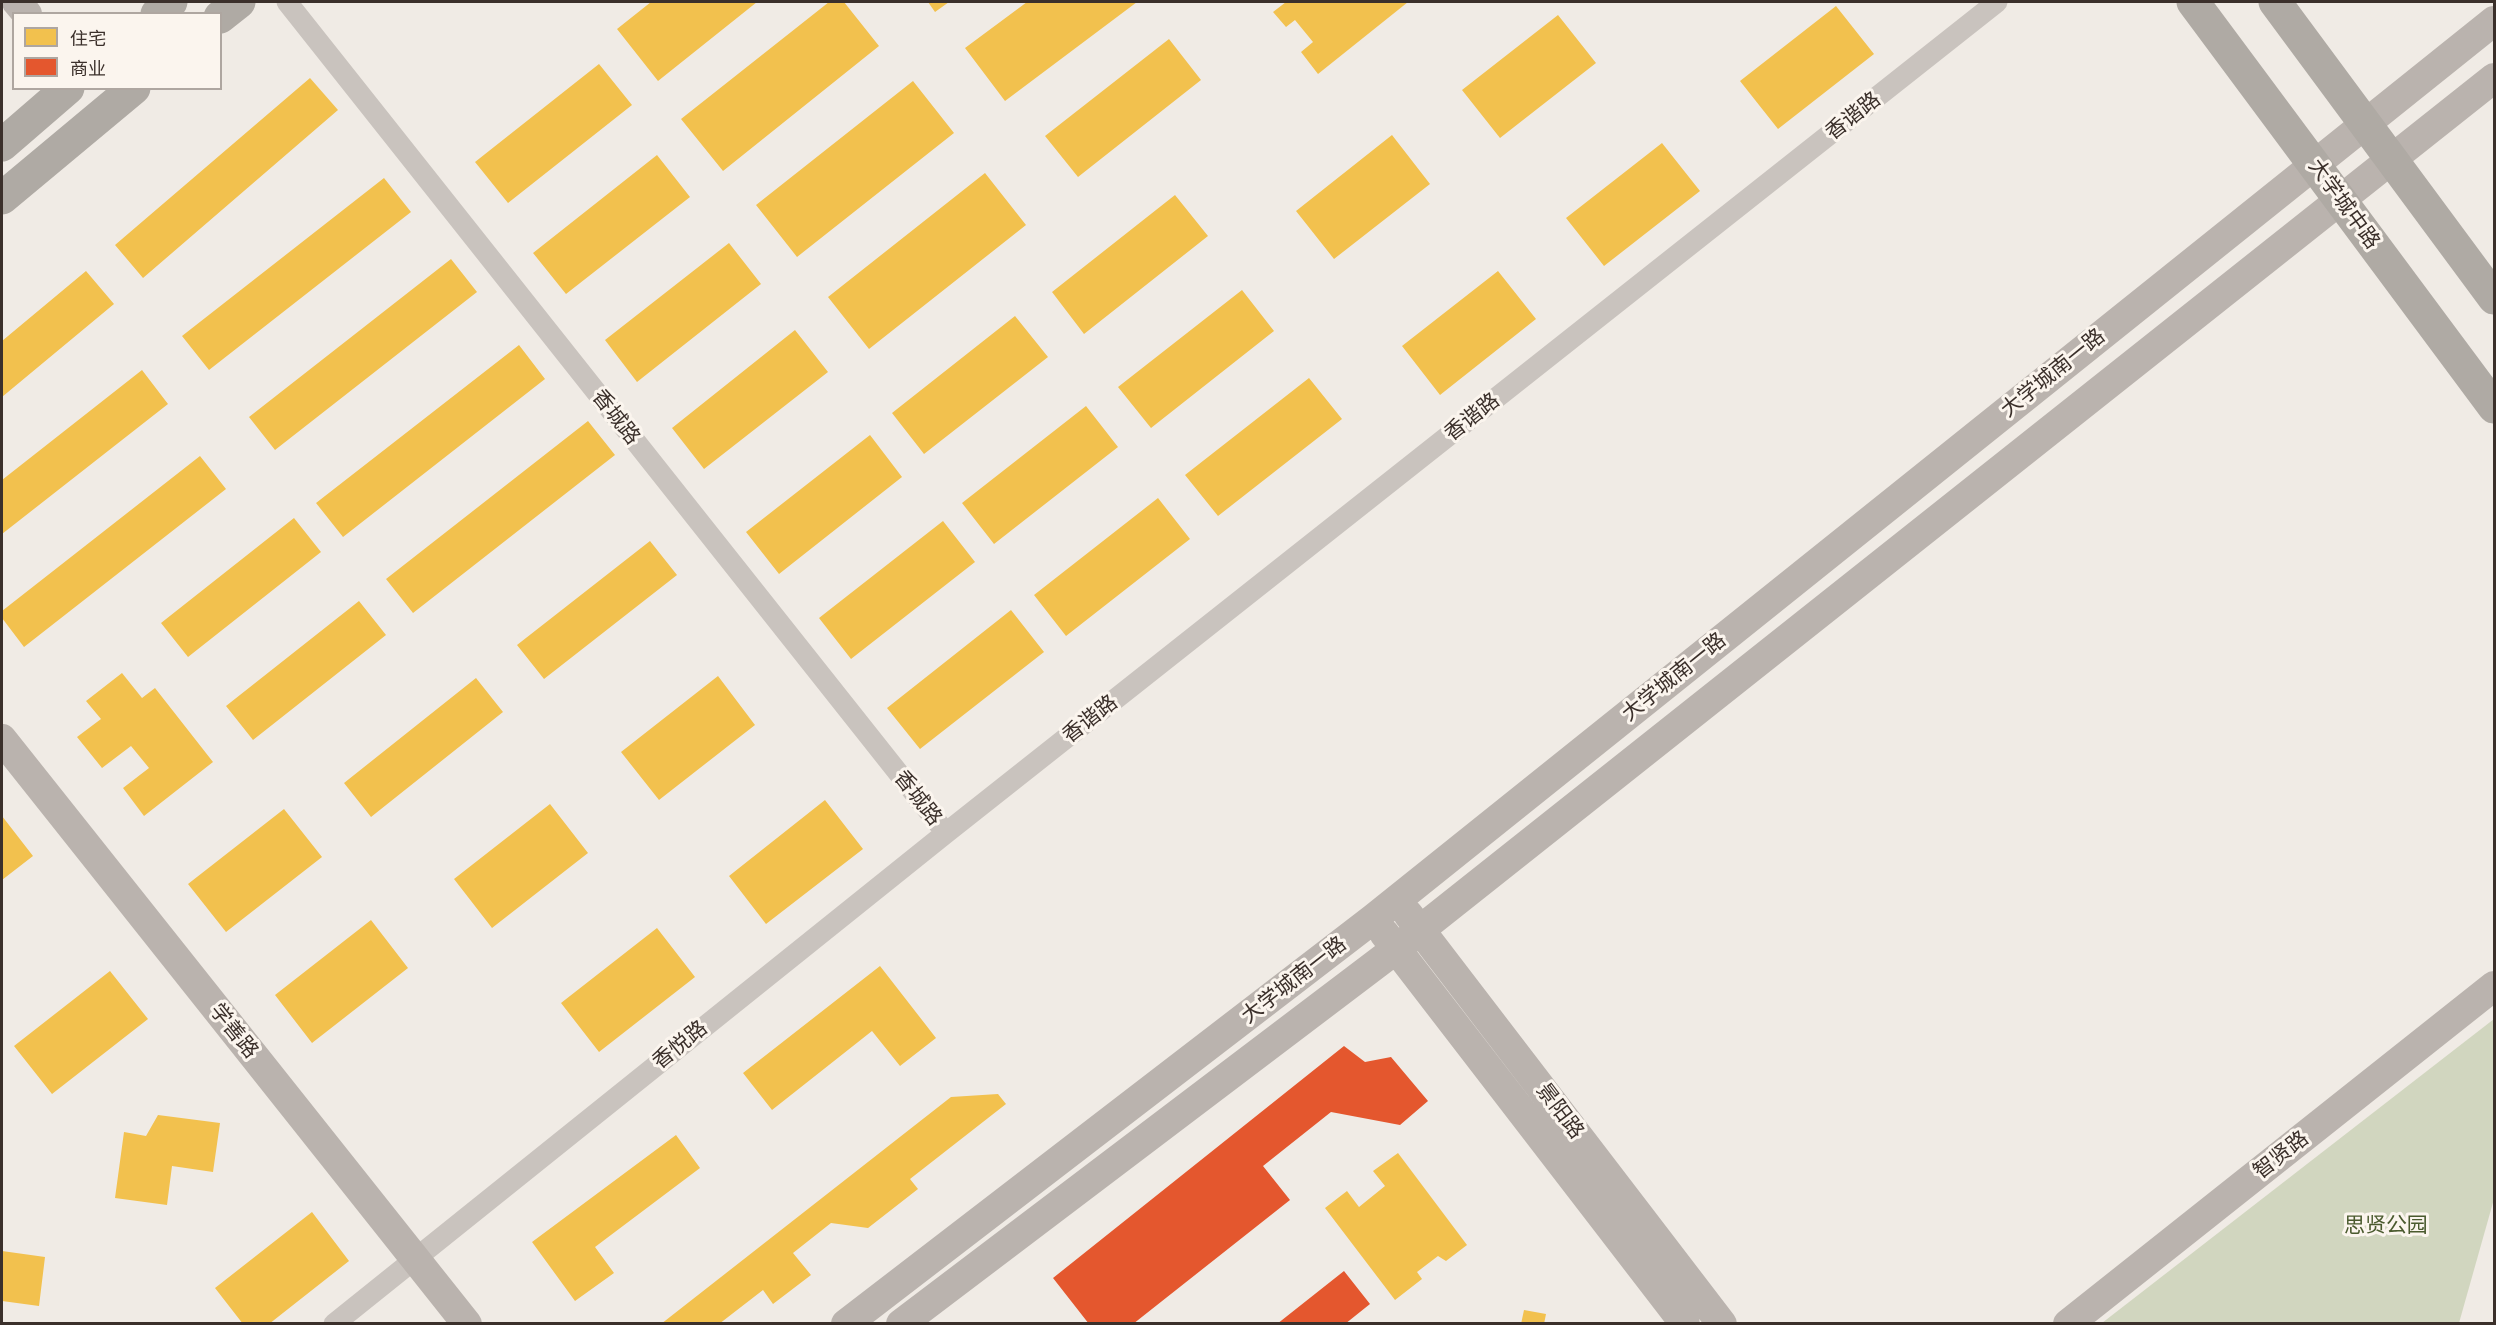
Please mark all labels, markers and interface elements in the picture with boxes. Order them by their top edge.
legend [12,12,222,90]
text: 住宅 [70,28,106,49]
text: 商业 [70,58,106,79]
street label: 香谐路 [1820,87,1886,145]
street label: 大学城中路 [2303,154,2385,254]
street label: 大学城南一路 [1996,324,2110,422]
street label: 香城路 [587,384,645,450]
street label: 香谐路 [1439,388,1505,446]
street label: 大学城南一路 [1617,628,1731,726]
street label: 香谐路 [1057,690,1123,748]
street label: 香城路 [889,765,947,831]
street label: 大学城南一路 [1237,931,1351,1029]
street label: 学善路 [204,999,264,1063]
street label: 香悦路 [648,1015,712,1075]
street label: 景阳路 [1531,1078,1589,1144]
street label: 智贤路 [2248,1126,2314,1184]
park label: 思贤公园 [2344,1213,2428,1239]

